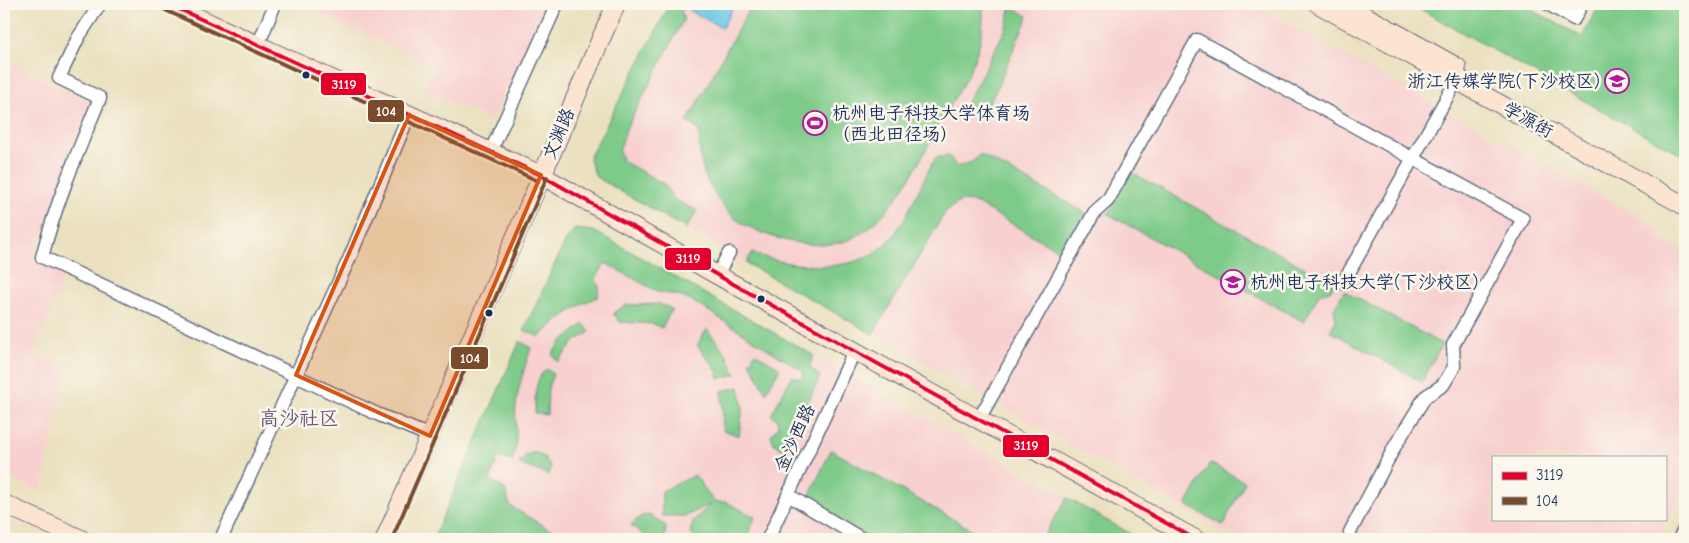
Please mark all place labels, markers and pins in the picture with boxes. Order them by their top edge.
school or university icon: 浙江传媒学院(下沙校区) [1604,68,1630,94]
unlabelled marker [301,70,311,80]
place label: 浙江传媒学院(下沙校区) [1408,71,1600,92]
place label: 杭州电子科技大学体育场 （西北田径场） [832,103,1030,145]
sports icon: 杭州电子科技大学体育场 （西北田径场） [802,110,828,136]
school or university icon: 杭州电子科技大学(下沙校区) [1220,269,1246,295]
place label: 杭州电子科技大学(下沙校区) [1250,272,1478,293]
unlabelled marker [756,294,766,304]
unlabelled marker [484,308,494,318]

